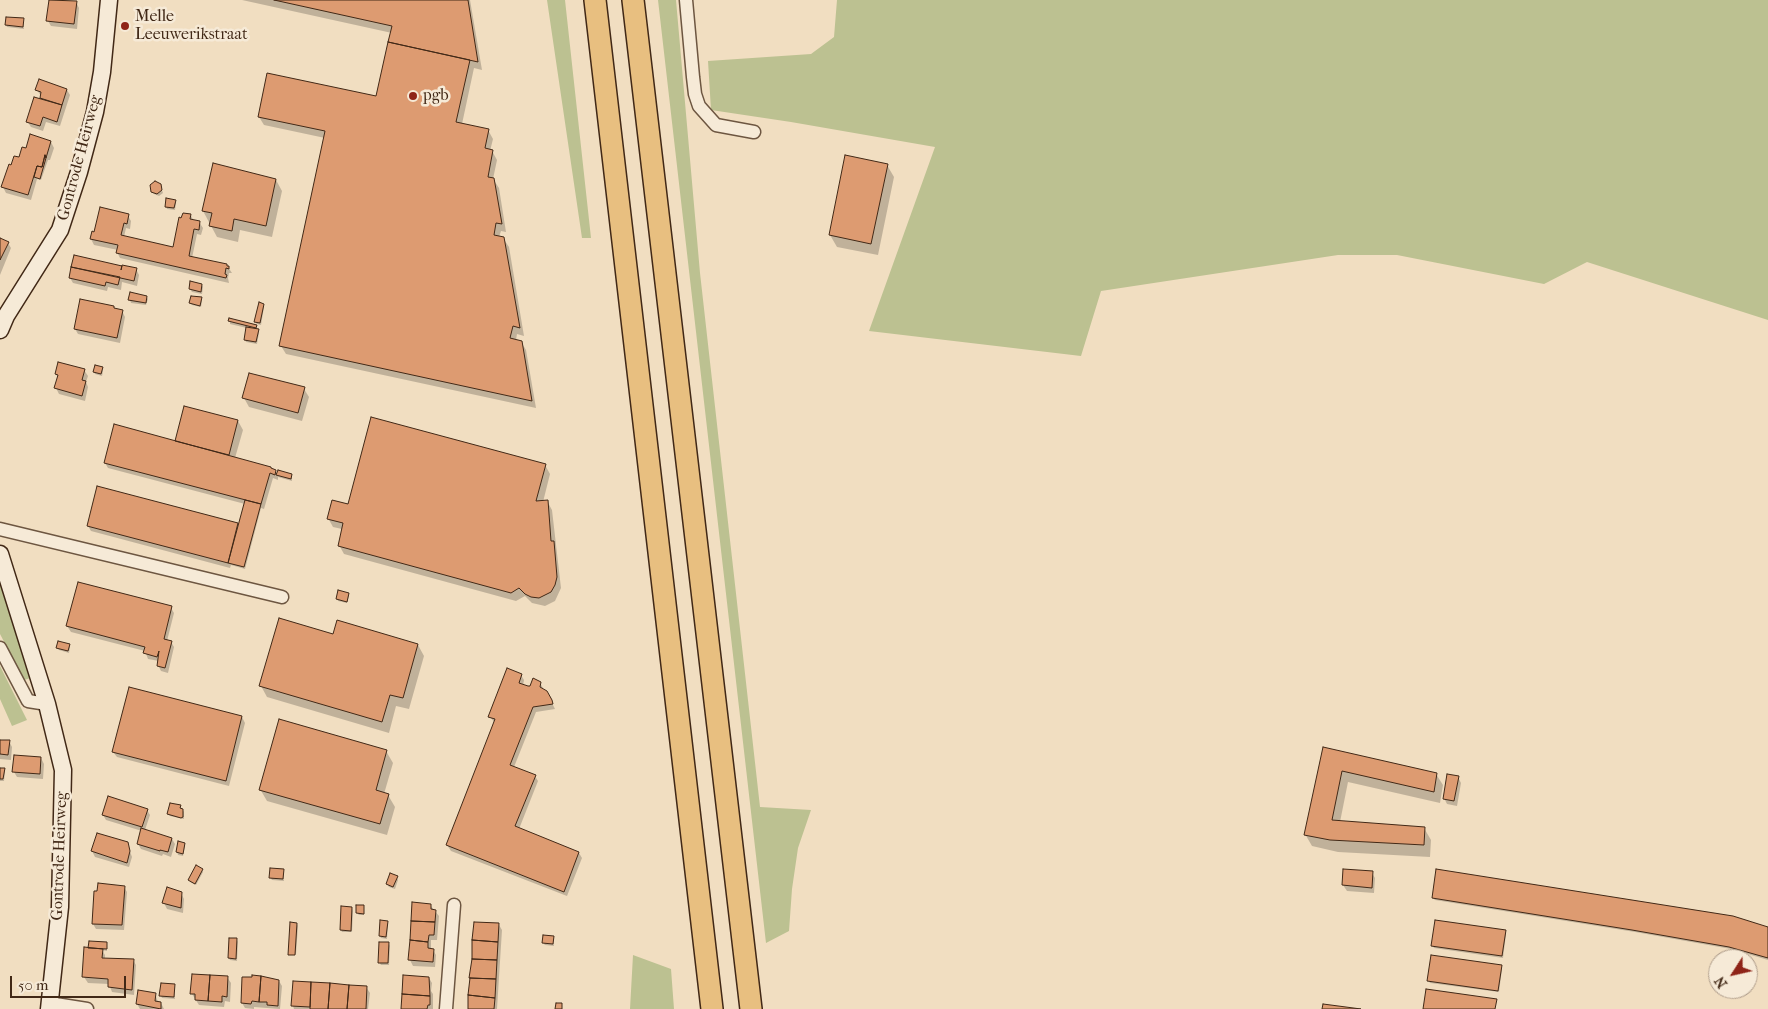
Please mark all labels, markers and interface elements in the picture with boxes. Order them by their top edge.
place label: Melle Leeuwerikstraat [135,7,248,45]
marker: Melle Leeuwerikstraat [119,20,131,32]
place label: pgb [423,86,449,106]
marker: pgb [407,90,419,102]
street label: Gontrode Heirweg [54,93,106,223]
street label: Gontrode Heirweg [48,791,72,921]
north arrow [1708,949,1758,999]
scale bar [12,966,129,998]
text: N [1711,973,1731,992]
text: 50 m [18,976,48,994]

